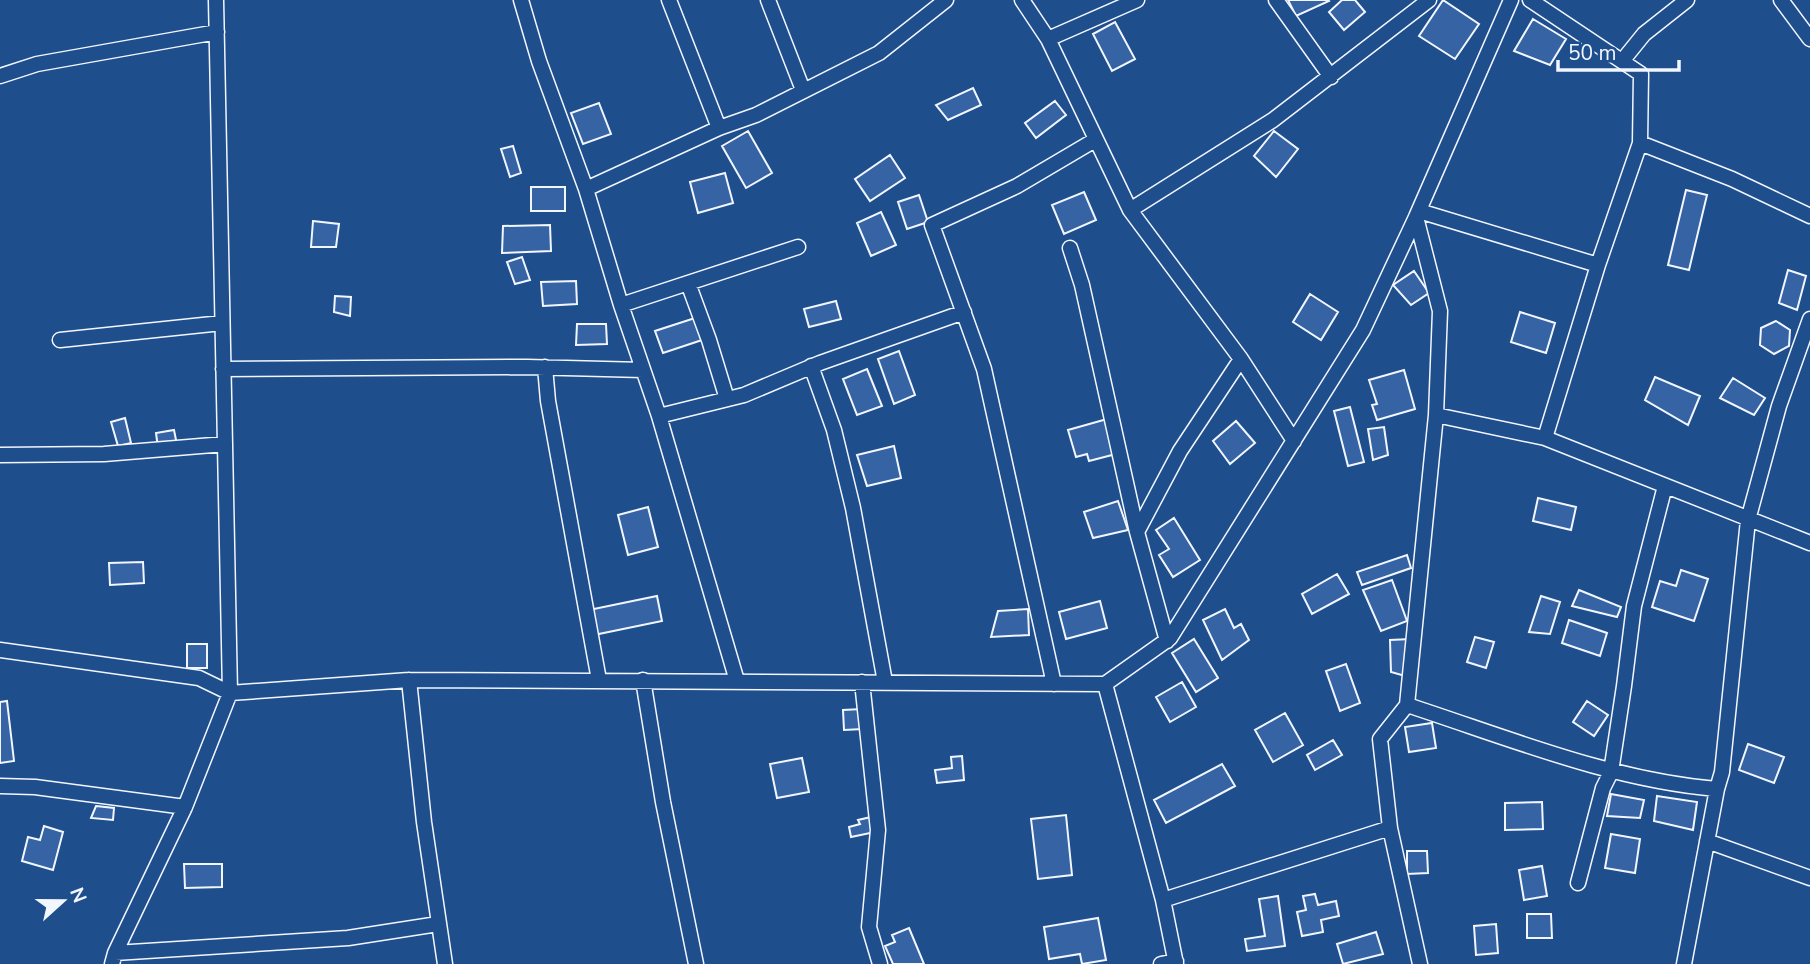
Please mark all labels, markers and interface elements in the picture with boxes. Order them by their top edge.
scale bar [1558,28,1679,72]
text: 50 m [1568,39,1617,67]
north arrow [28,866,98,936]
text: N [63,884,93,907]

